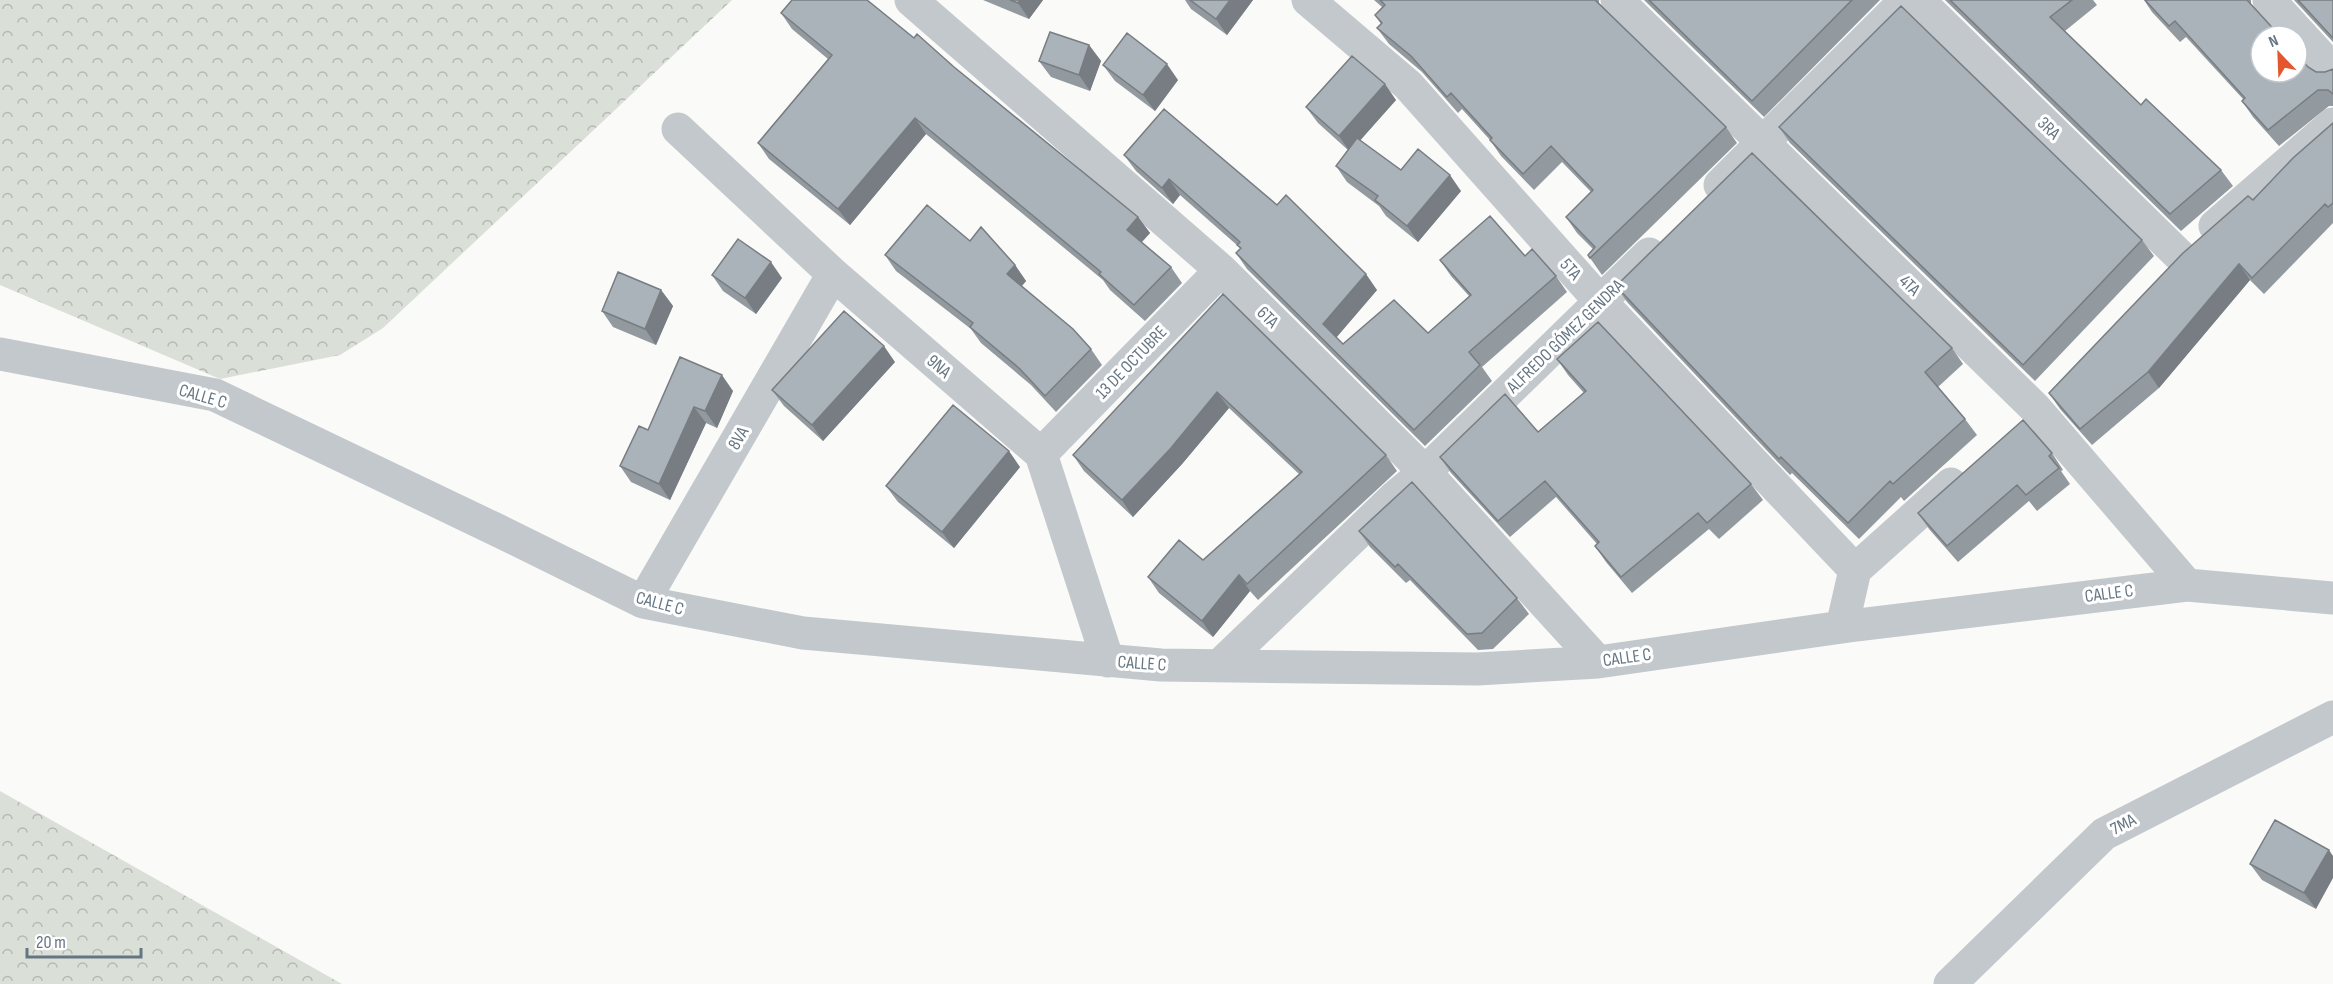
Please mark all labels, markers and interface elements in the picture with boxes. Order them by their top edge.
north arrow [2249,24,2309,84]
text: N [2266,31,2281,52]
street label: 3RA [2033,113,2065,144]
street label: 5TA [1556,254,1586,285]
street label: 4TA [1895,271,1925,300]
street label: ALFREDO GÓMEZ GENDRA [1502,275,1628,398]
street label: 6TA [1252,302,1283,333]
street label: 13 DE OCTUBRE [1091,322,1171,403]
street label: 9NA [922,350,955,383]
street label: CALLE C [177,380,229,413]
street label: 8VA [724,423,753,454]
street label: CALLE C [2084,580,2135,607]
street label: CALLE C [634,587,686,620]
street label: CALLE C [1601,644,1653,671]
street label: CALLE C [1117,651,1167,676]
street label: 7MA [2107,809,2140,840]
scale bar [27,921,141,959]
text: 20 m [36,932,66,953]

